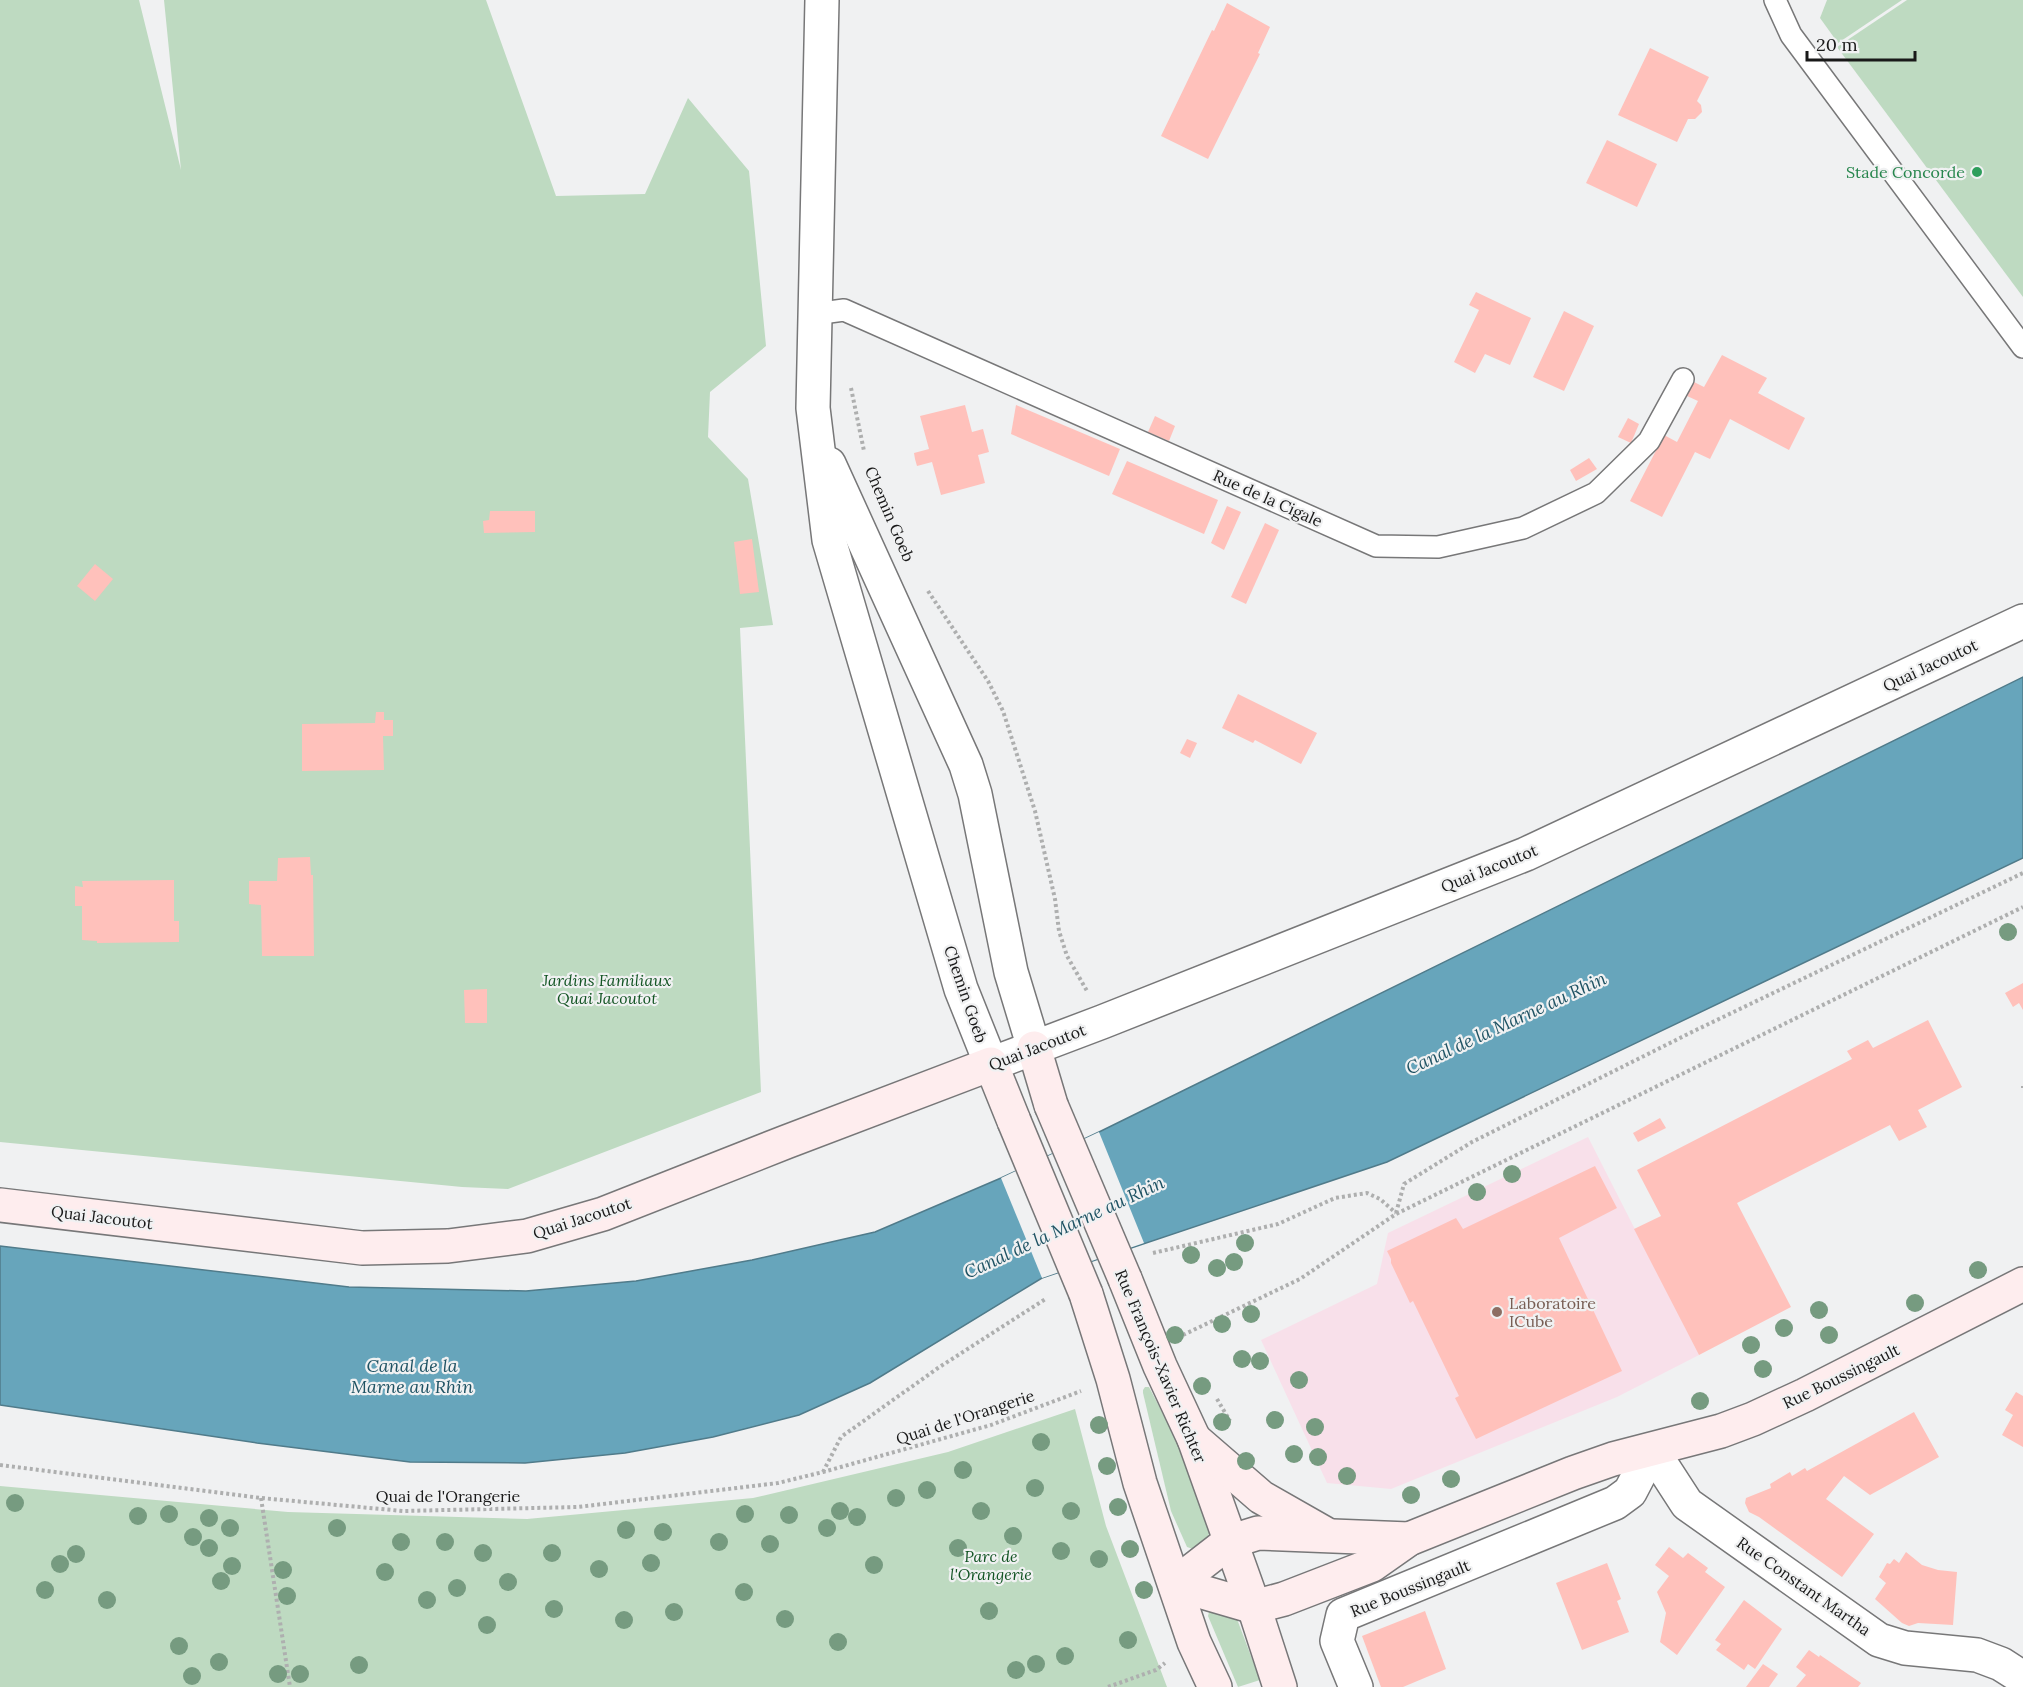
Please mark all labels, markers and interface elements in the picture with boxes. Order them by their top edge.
scale bar [1807,24,1915,62]
text: 20 m [1816,33,1858,56]
place label: Stade Concorde [1846,162,1965,182]
marker: Stade Concorde [1970,165,1984,179]
street label: Chemin Goeb [861,463,919,565]
street label: Rue de la Cigale [1210,465,1326,531]
street label: Quai Jacoutot [1879,634,1981,696]
street label: Quai Jacoutot [1438,839,1541,896]
street label: Chemin Goeb [940,943,992,1045]
water label: Canal de la Marne au Rhin [1402,966,1610,1080]
park label: Jardins Familiaux Quai Jacoutot [541,970,672,1008]
street label: Quai Jacoutot [986,1019,1089,1075]
water label: Canal de la Marne au Rhin [960,1170,1168,1284]
street label: Quai Jacoutot [530,1192,635,1243]
street label: Quai Jacoutot [50,1201,155,1233]
street label: Rue François-Xavier Richter [1111,1266,1211,1466]
place label: Laboratoire ICube [1509,1293,1596,1331]
marker: Laboratoire ICube [1490,1305,1504,1319]
street label: Rue Boussingault [1779,1339,1903,1413]
water label: Canal de la Marne au Rhin [351,1354,473,1398]
street label: Quai de l'Orangerie [893,1385,1037,1449]
street label: Quai de l'Orangerie [376,1486,521,1506]
street label: Rue Constant Martha [1733,1532,1875,1640]
park label: Parc de l'Orangerie [950,1546,1032,1584]
street label: Rue Boussingault [1347,1555,1474,1621]

